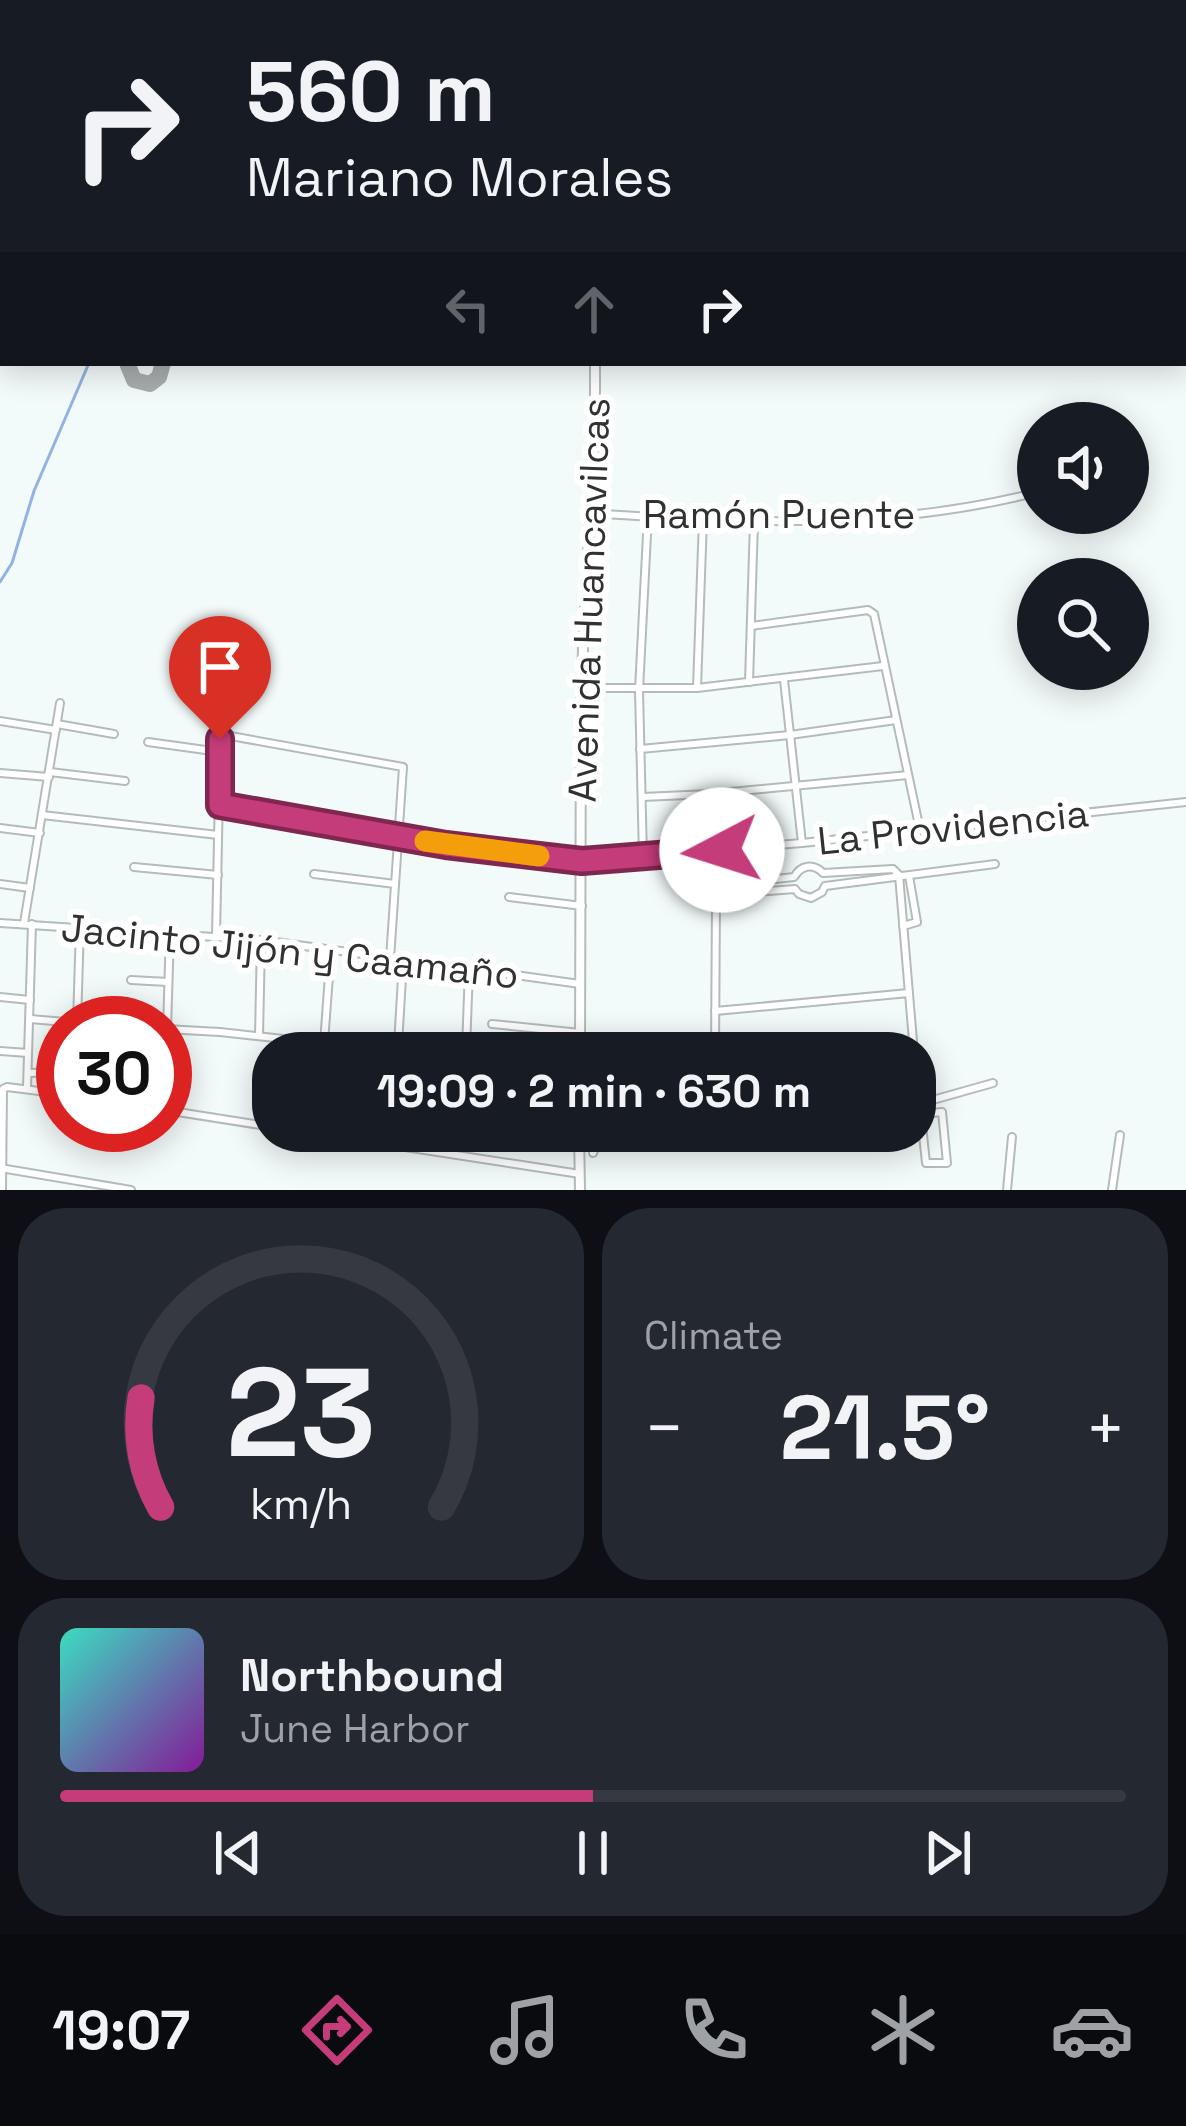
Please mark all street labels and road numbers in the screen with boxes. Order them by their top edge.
street label: Avenida Huancavilcas [557,397,621,803]
street label: Ramón Puente [643,490,915,539]
street label: La Providencia [815,788,1091,866]
street label: Jacinto Jijón y Caamaño [59,903,521,999]

